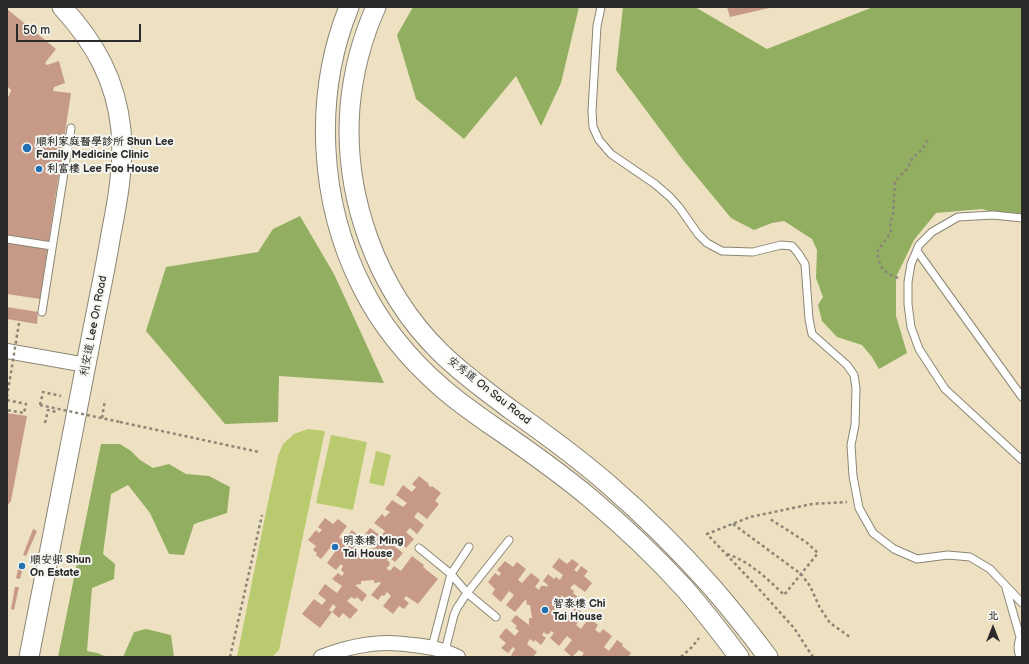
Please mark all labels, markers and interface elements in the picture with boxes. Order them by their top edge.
scale bar [18,16,143,42]
text: 50 m [23,23,50,38]
place label: 順利家庭醫學診所 Shun Lee Family Medicine Clinic [36,135,174,161]
marker: 順利家庭醫學診所 Shun Lee Family Medicine Clinic [21,142,33,154]
place label: 利富樓 Lee Foo House [47,162,159,176]
marker: 利富樓 Lee Foo House [34,164,44,174]
street label: 利安道 Lee On Road [78,275,110,377]
street label: 安秀道 On Sau Road [445,354,533,428]
place label: 明泰樓 Ming Tai House [343,534,404,560]
marker: 明泰樓 Ming Tai House [330,542,340,552]
place label: 順安邨 Shun On Estate [30,553,91,579]
marker: 順安邨 Shun On Estate [17,561,27,571]
place label: 智泰樓 Chi Tai House [553,597,605,623]
marker: 智泰樓 Chi Tai House [540,605,550,615]
north arrow [973,608,1013,648]
text: 北 [988,609,999,622]

